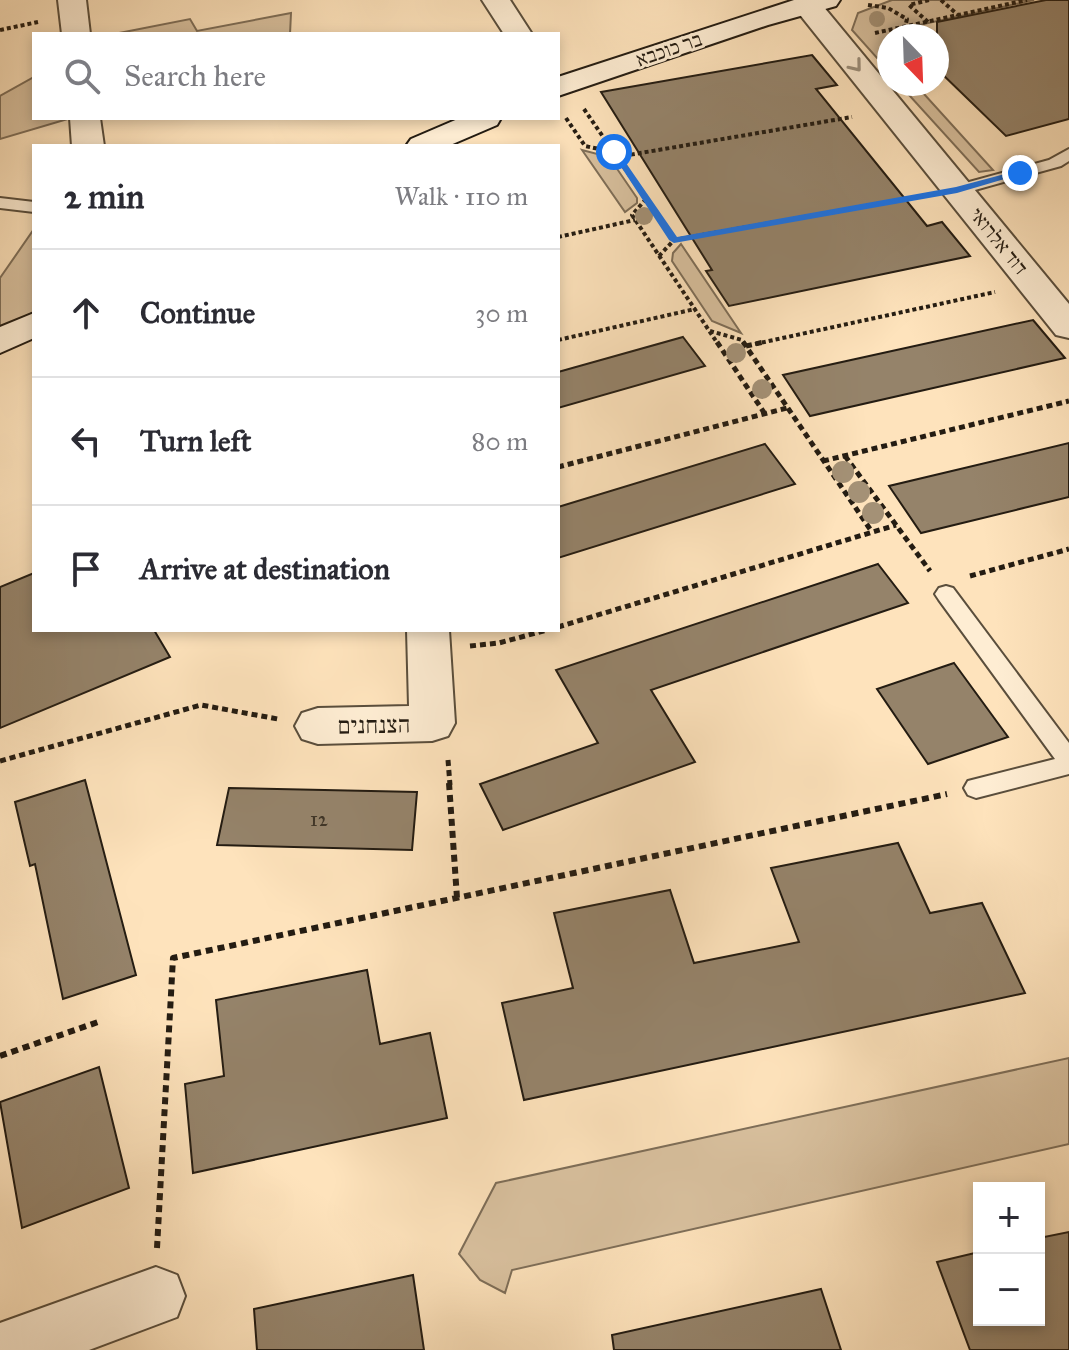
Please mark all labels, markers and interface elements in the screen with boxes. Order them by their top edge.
north arrow [877,24,949,96]
street label: בר כוכבא [633,27,705,71]
search box [32,32,560,120]
icon: search [60,54,104,98]
one-way arrow [847,57,861,72]
text: Search here [124,58,266,94]
route start [596,134,632,170]
route end [1002,155,1038,191]
text: 2 min [64,176,144,217]
text: Walk · 110 m [395,180,528,212]
street label: דוד אלרואי [965,203,1033,279]
icon: ahead [64,291,108,335]
text: Continue [140,295,255,331]
text: 30 m [475,297,528,329]
icon: left [64,419,108,463]
text: Turn left [140,423,251,459]
text: 80 m [472,425,528,457]
icon: arrive [64,547,108,591]
text: Arrive at destination [140,551,390,587]
street label: הצנחנים [337,709,411,741]
house number: 12 [310,807,328,831]
map controls [973,1182,1045,1326]
button: + [973,1182,1045,1254]
button: − [973,1254,1045,1326]

